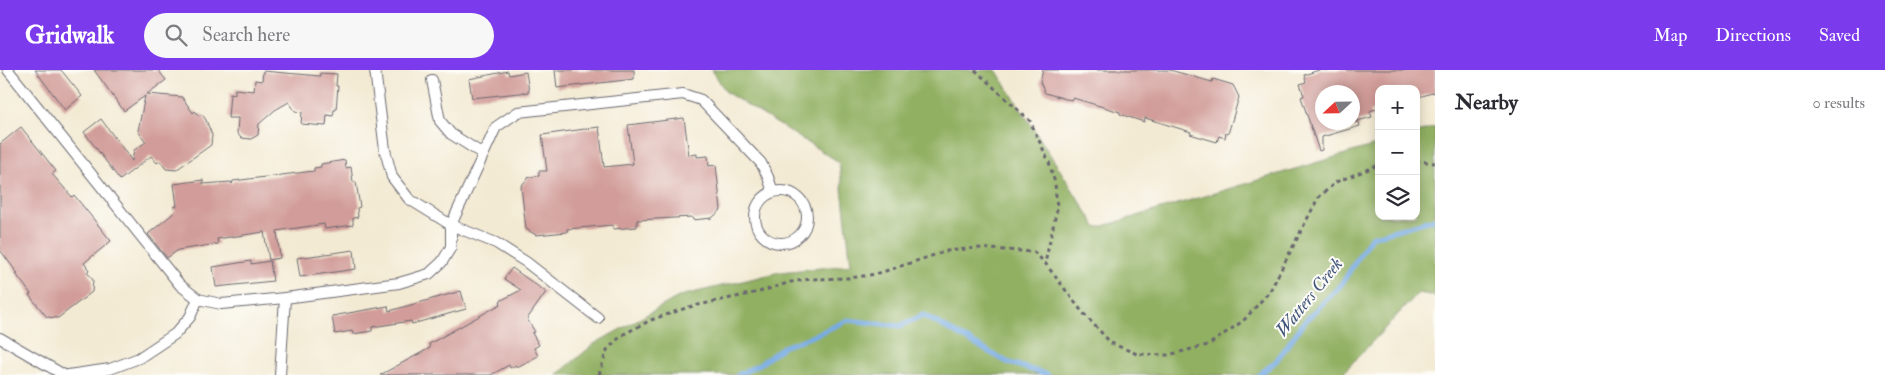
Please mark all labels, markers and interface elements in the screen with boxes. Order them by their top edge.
search box [144,13,494,58]
text: Gridwalk [25,20,114,51]
icon: search [162,21,190,49]
text: Search here [202,23,290,47]
text: Map [1654,24,1687,47]
text: Directions [1715,24,1791,47]
text: Saved [1819,24,1860,47]
north arrow [1315,85,1360,130]
map controls [1375,85,1420,220]
button: + [1375,85,1420,130]
text: Nearby [1455,89,1518,116]
text: 0 results [1812,93,1865,113]
button: − [1375,130,1420,175]
button: layers [1375,175,1420,220]
water label: Watters Creek [1271,253,1348,341]

